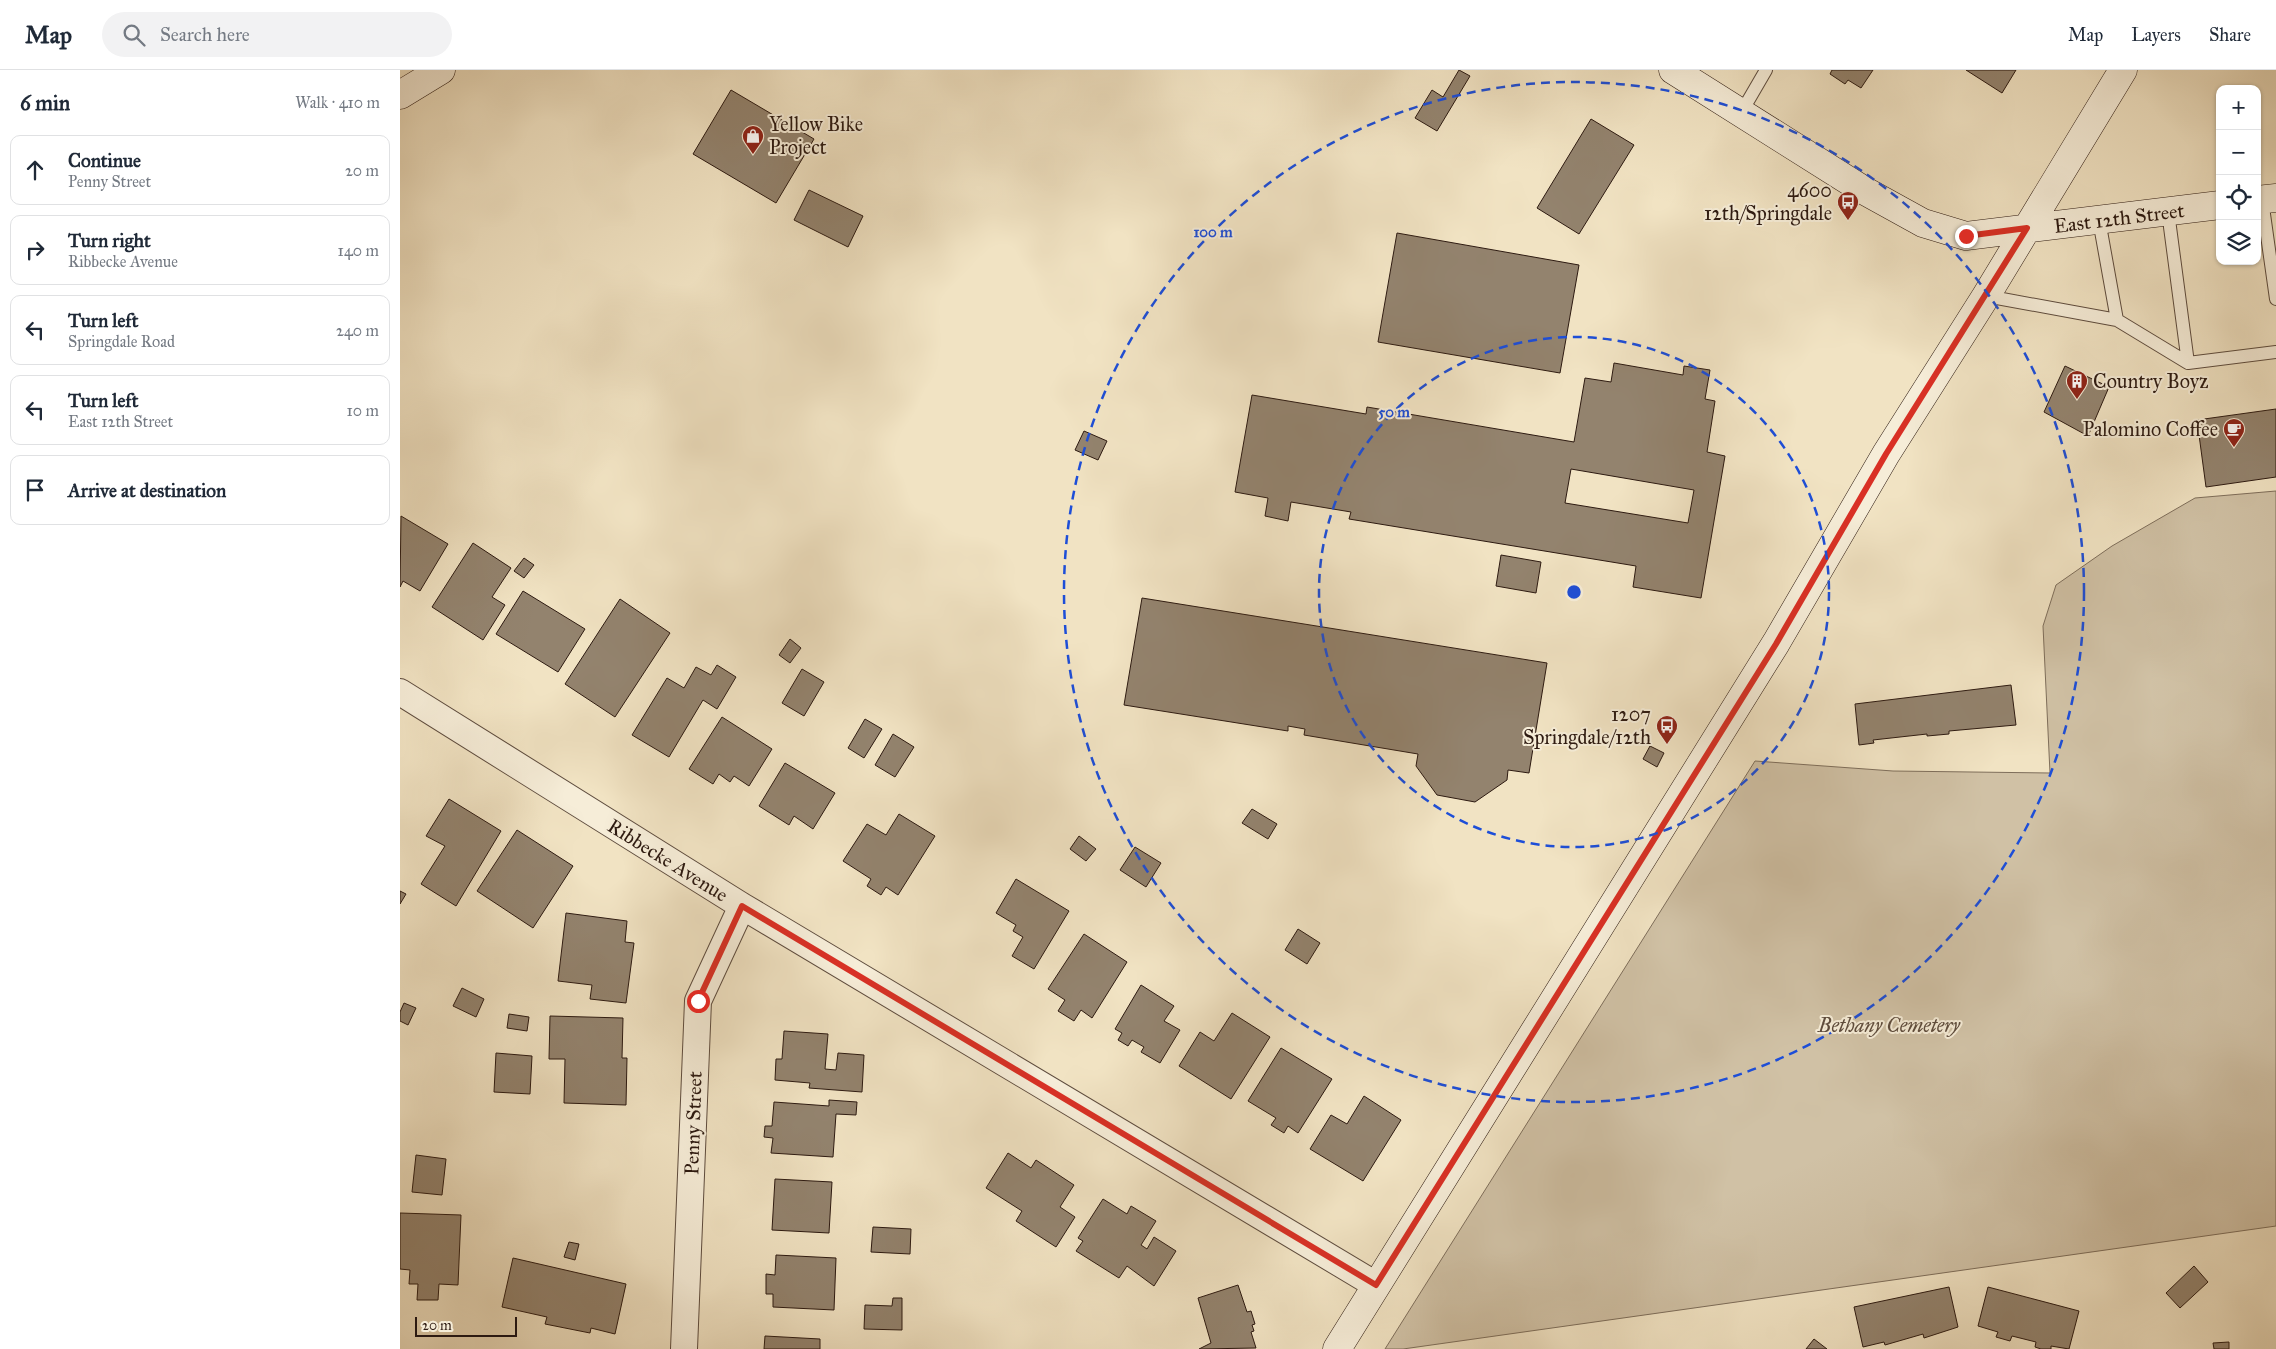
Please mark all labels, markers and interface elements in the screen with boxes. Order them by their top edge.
search box [102,12,452,57]
text: Map [25,20,72,50]
icon: search [120,21,148,49]
text: Search here [160,23,250,46]
text: Map [2068,24,2103,46]
text: Layers [2131,24,2181,46]
text: Share [2209,24,2251,46]
map controls [2216,85,2261,265]
button: + [2216,85,2261,130]
text: 6 min [20,90,70,116]
text: Walk · 410 m [295,93,380,112]
place label: Yellow Bike Project [769,112,863,159]
shop icon: Yellow Bike Project [741,124,765,155]
button: − [2216,130,2261,175]
text: Continue [68,149,141,172]
icon: ahead [21,156,49,184]
text: 20 m [345,161,379,180]
text: Penny Street [68,172,151,191]
button: locate [2216,175,2261,220]
place label: 4600 12th/Springdale [1704,178,1832,226]
bus stop icon: 4600 12th/Springdale [1836,190,1860,221]
street label: East 12th Street [2052,198,2186,238]
button: layers [2216,220,2261,265]
text: 100 m [1193,223,1233,241]
route end [1955,225,1978,248]
text: Turn right [68,229,151,252]
icon: right [21,236,49,264]
text: 140 m [338,241,379,260]
text: Ribbecke Avenue [68,252,178,271]
text: Turn left [68,309,138,332]
icon: left [21,316,49,344]
text: 240 m [336,321,379,340]
text: Springdale Road [68,332,175,351]
building icon: Country Boyz [2065,369,2089,400]
place label: Country Boyz [2093,369,2208,393]
text: Turn left [68,389,138,412]
icon: left [21,396,49,424]
text: 10 m [347,401,379,420]
text: 50 m [1378,403,1410,421]
text: East 12th Street [68,412,173,431]
place label: Palomino Coffee [2083,417,2218,441]
cafe icon: Palomino Coffee [2222,417,2246,448]
icon: arrive [21,476,49,504]
text: Arrive at destination [68,479,226,502]
centre of rings [1565,583,1583,601]
place label: 1207 Springdale/12th [1523,702,1651,750]
bus stop icon: 1207 Springdale/12th [1655,714,1679,745]
street label: Ribbecke Avenue [603,813,733,907]
route start [687,990,710,1013]
park label: Bethany Cemetery [1817,1013,1962,1037]
street label: Penny Street [679,1071,707,1175]
scale bar [415,1314,518,1337]
text: 20 m [422,1317,452,1334]

